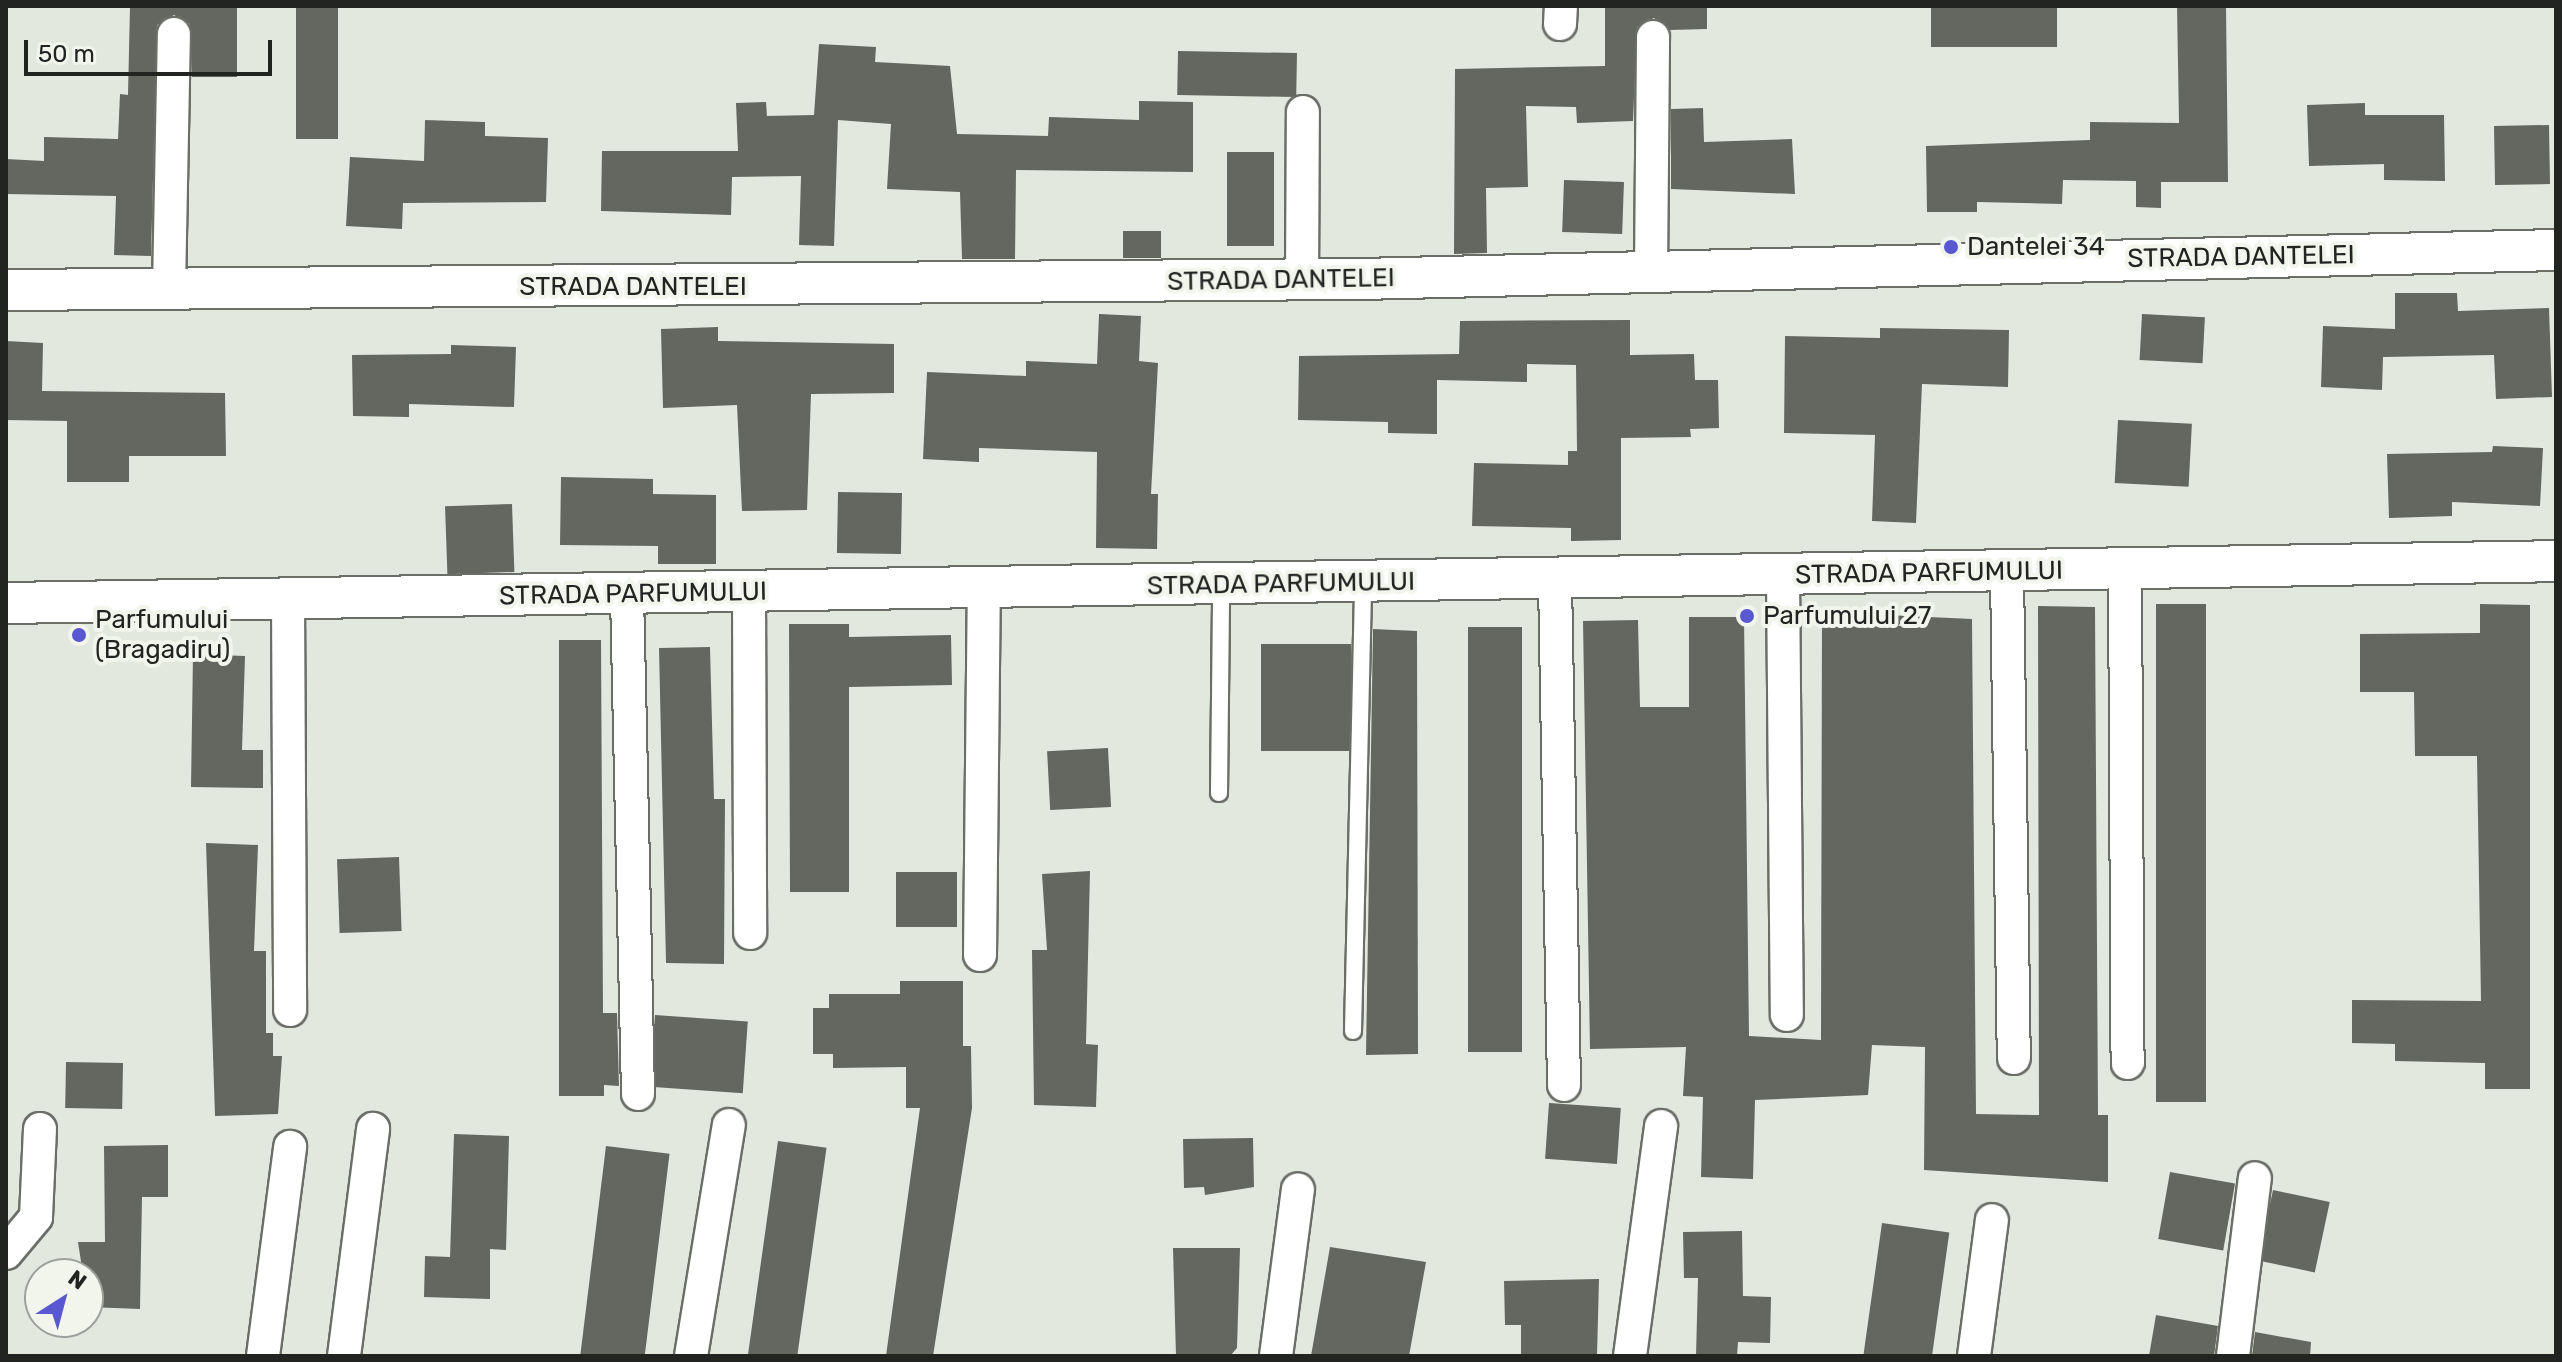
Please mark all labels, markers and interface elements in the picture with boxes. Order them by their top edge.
scale bar [28,24,276,74]
text: 50 m [38,40,95,68]
place label: Dantelei 34 [1967,231,2105,263]
marker: Dantelei 34 [1942,238,1960,256]
street label: STRADA DANTELEI [2127,239,2355,275]
street label: STRADA DANTELEI [1167,262,1395,298]
street label: STRADA DANTELEI [519,271,747,303]
street label: STRADA PARFUMULUI [1794,555,2064,591]
street label: STRADA PARFUMULUI [1146,566,1416,602]
street label: STRADA PARFUMULUI [498,576,768,612]
place label: Parfumului 27 [1763,600,1931,632]
place label: Parfumului (Bragadiru) [95,604,230,666]
marker: Parfumului 27 [1738,607,1756,625]
marker: Parfumului (Bragadiru) [70,626,88,644]
north arrow [24,1258,104,1338]
text: N [63,1264,92,1295]

